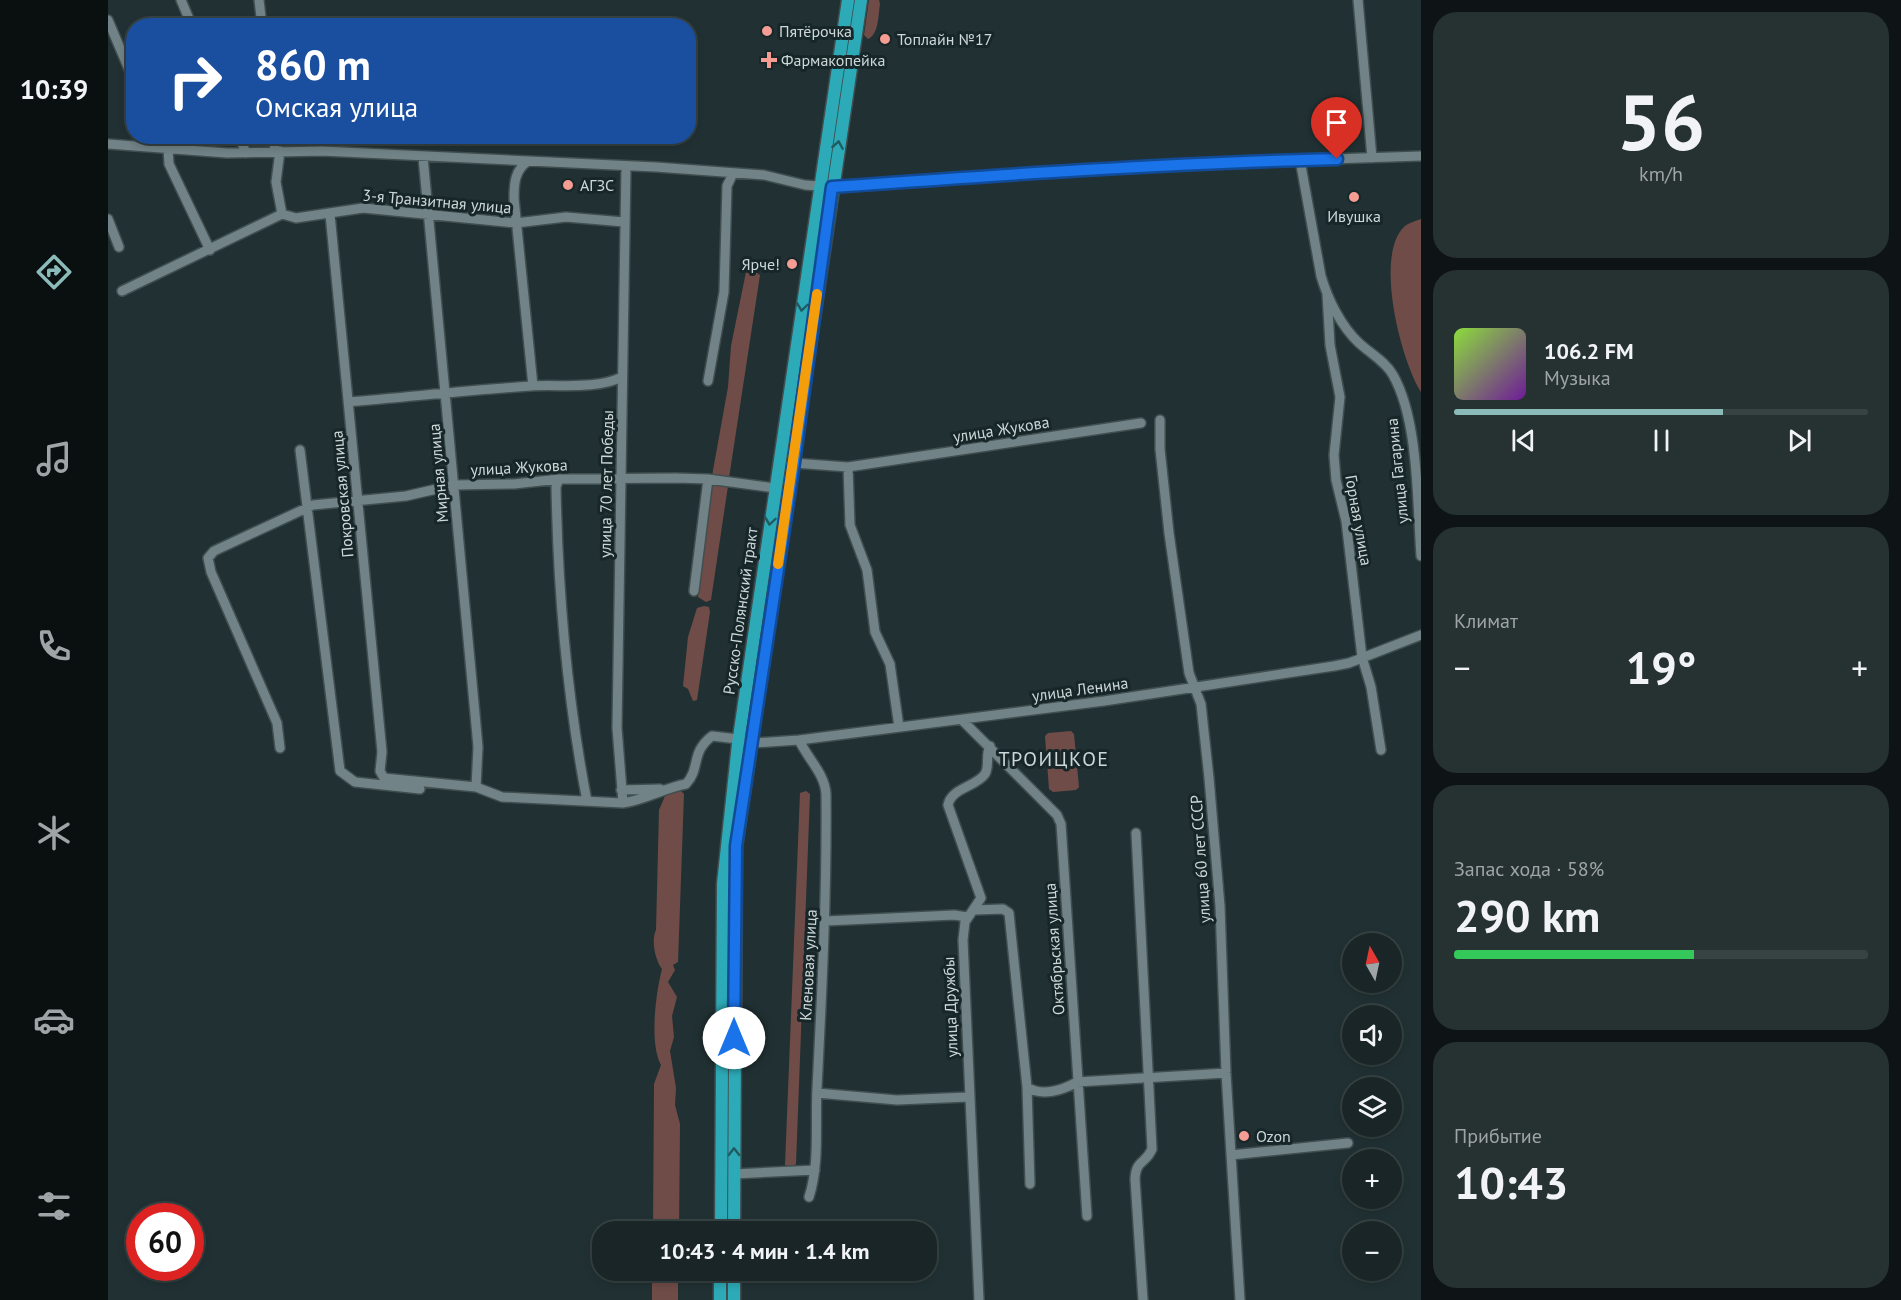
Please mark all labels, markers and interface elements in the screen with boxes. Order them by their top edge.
place label: Пятёрочка [779,21,852,41]
marker: Пятёрочка [760,24,774,38]
place label: Топлайн №17 [897,29,992,49]
marker: Топлайн №17 [878,32,892,46]
text: 860 m [255,37,371,92]
icon: right [156,42,234,120]
place label: Фармакопейка [781,50,885,70]
marker: Фармакопейка [762,53,776,67]
text: 56 [1617,71,1705,172]
text: 10:39 [20,72,88,106]
text: Омская улица [255,90,418,124]
pin [1311,97,1362,159]
icon: arrive [1320,106,1353,139]
one-way arrow [832,141,844,150]
text: km/h [1639,161,1683,187]
place label: АГЗС [580,175,614,195]
marker: АГЗС [561,178,575,192]
street label: 3-я Транзитная улица [362,185,512,217]
marker: Ивушка [1347,190,1361,204]
place label: Ивушка [1327,206,1381,226]
icon: directions [33,251,75,293]
place label: Ярче! [741,254,780,274]
marker: Ярче! [785,257,799,271]
one-way arrow [796,302,808,312]
text: 106.2 FM [1544,337,1634,365]
text: Музыка [1544,365,1611,391]
street label: улица 70 лет Победы [595,410,617,558]
street label: улица Жукова [951,412,1051,446]
street label: улица Гагарина [1382,417,1412,525]
street label: Мирная улица [424,423,452,523]
icon: previous [1507,424,1540,457]
icon: pause [1645,424,1678,457]
icon: next [1783,424,1816,457]
street label: Покровская улица [326,430,358,558]
icon: music [33,438,75,480]
street label: улица Жукова [470,454,568,480]
street label: Горная улица [1341,473,1377,567]
one-way arrow [765,516,777,525]
street label: Русско-Полянский тракт [718,525,762,696]
text: Климат [1454,608,1518,634]
icon: phone [33,625,75,667]
text: 19° [1626,638,1696,696]
text: − [1454,646,1471,689]
text: + [1851,646,1868,689]
street label: улица Ленина [1031,672,1129,706]
district label: ТРОИЦКОЕ [998,746,1110,772]
street label: улица 60 лет СССР [1186,794,1214,924]
icon: climate [33,812,75,854]
text: Запас хода · 58% [1454,856,1604,882]
street label: Октябрьская улица [1039,882,1069,1016]
text: 290 km [1454,886,1600,944]
street label: Кленовая улица [795,909,821,1021]
north arrow [1342,933,1402,993]
map controls [1342,933,1402,1281]
street label: улица Дружбы [938,956,962,1058]
icon: car [33,999,75,1041]
button: sound [1342,1005,1402,1065]
position arrow [702,1006,766,1070]
button: layers [1342,1077,1402,1137]
text: Прибытие [1454,1123,1542,1149]
place label: Ozon [1256,1126,1291,1146]
marker: Ozon [1237,1129,1251,1143]
one-way arrow [728,1148,740,1157]
button: + [1342,1149,1402,1209]
text: 10:43 [1454,1153,1568,1211]
icon: filters [33,1185,75,1227]
speed limit sign: 60 [126,1203,204,1281]
button: − [1342,1221,1402,1281]
text: 10:43 · 4 мин · 1.4 km [659,1237,870,1265]

